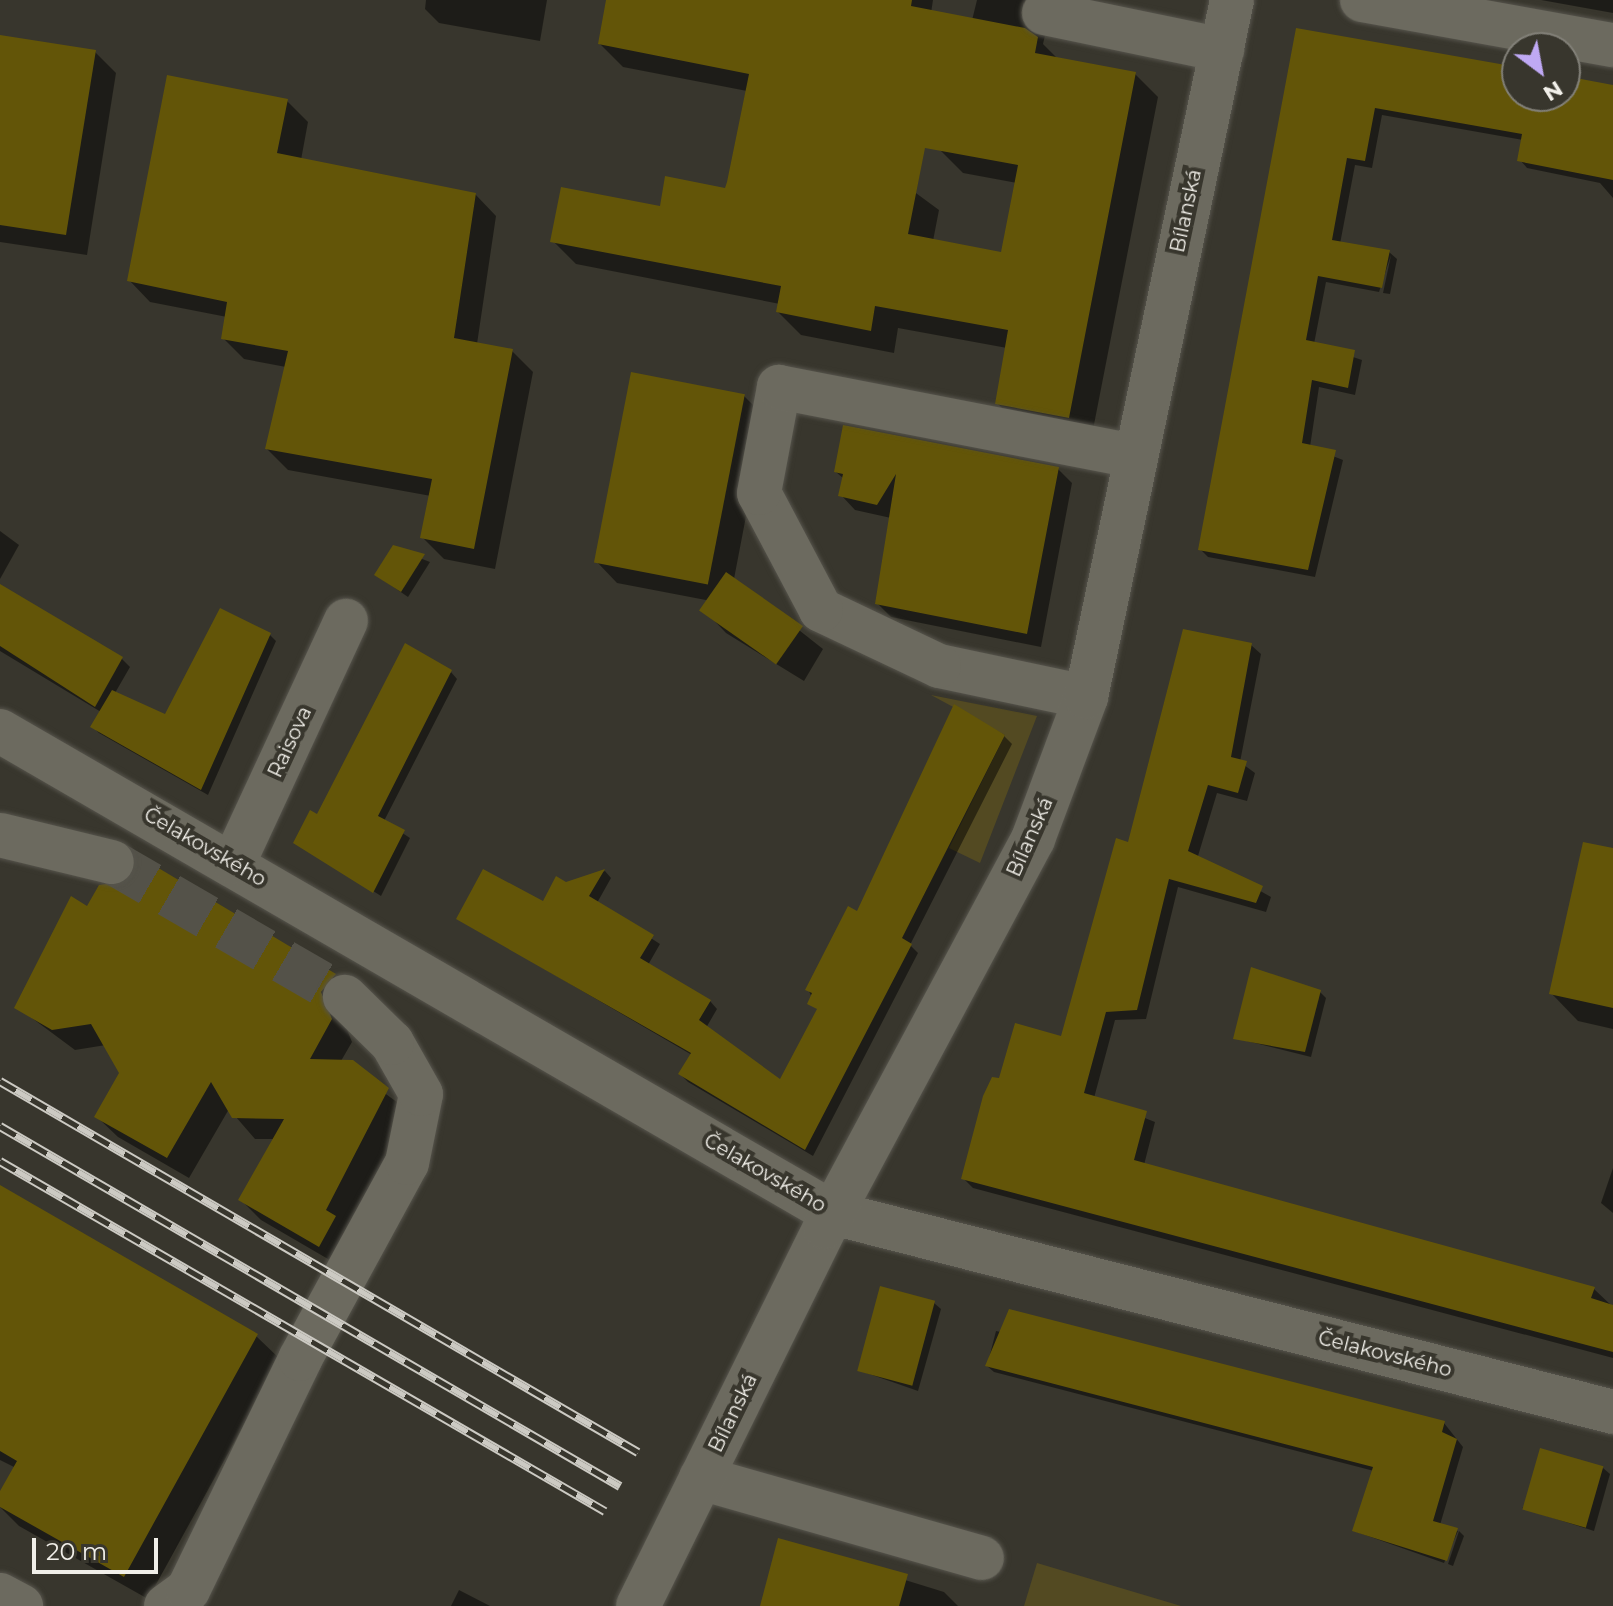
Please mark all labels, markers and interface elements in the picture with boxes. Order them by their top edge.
north arrow [1501,32,1581,112]
text: N [1538,75,1568,107]
street label: Bílanská [1165,167,1207,255]
street label: Raisova [263,703,317,781]
street label: Bílanská [1002,794,1058,880]
street label: Čelakovského [140,802,270,892]
street label: Čelakovského [700,1128,830,1218]
street label: Čelakovského [1316,1326,1454,1382]
street label: Bílanská [704,1370,762,1456]
scale bar [36,1522,162,1572]
text: 20 m [46,1537,107,1566]

